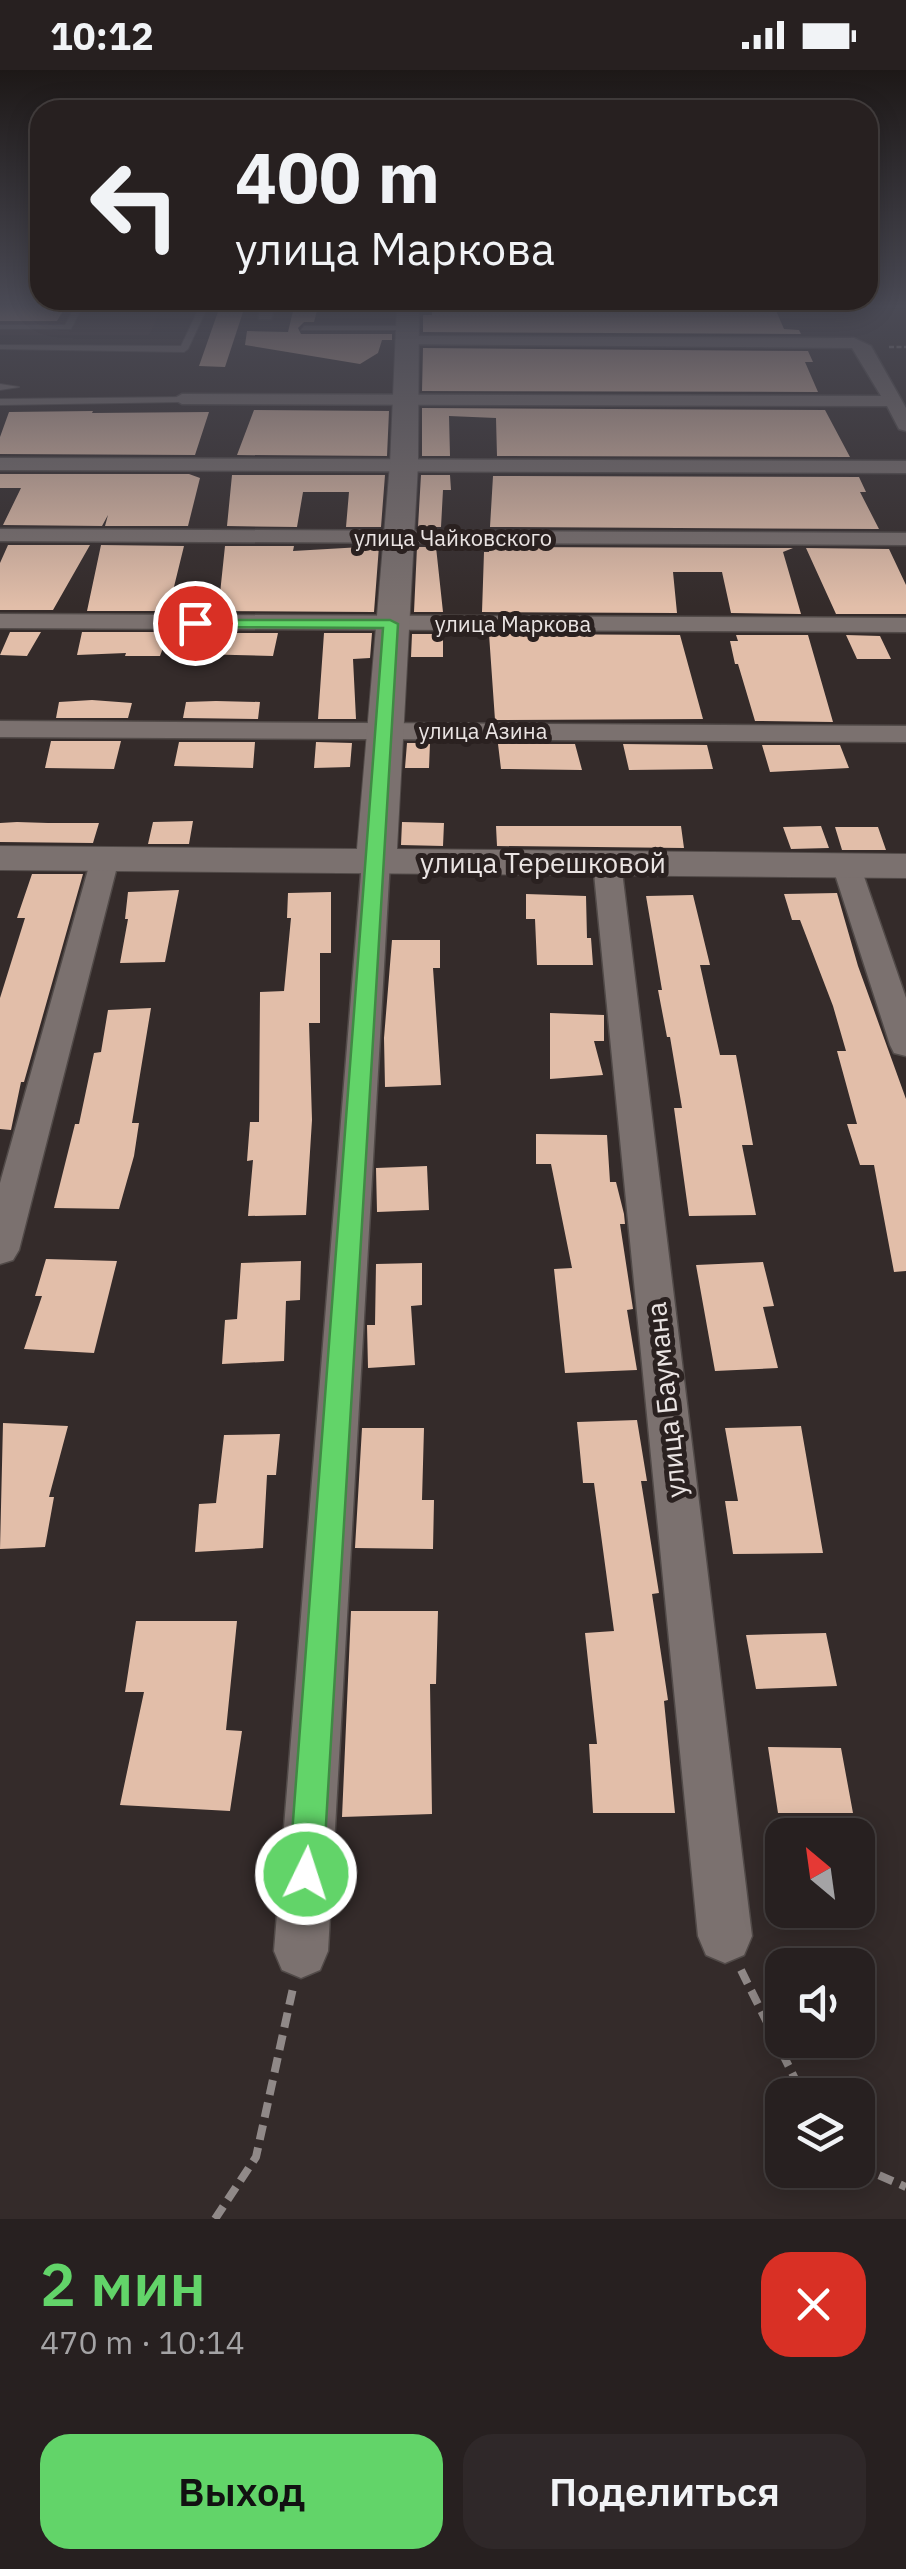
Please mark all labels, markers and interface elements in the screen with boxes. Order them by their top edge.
text: 10:12 [50,11,154,60]
text: 400 m [235,131,440,222]
icon: left [70,140,200,270]
text: улица Маркова [235,219,555,277]
street label: улица Чайковского [354,523,552,552]
pin [153,581,238,666]
icon: arrive [168,596,223,651]
street label: улица Маркова [435,609,591,638]
street label: улица Азина [419,716,548,745]
street label: улица Терешковой [420,844,666,881]
street label: улица Баумана [637,1300,694,1500]
north arrow [765,1818,875,1928]
map controls [765,1818,875,2188]
position arrow [254,1822,358,1926]
button: sound [765,1948,875,2058]
button: layers [765,2078,875,2188]
text: 2 мин [40,2244,206,2323]
button: close [761,2252,866,2357]
text: 470 m · 10:14 [40,2321,245,2363]
button: Выход [40,2434,443,2549]
button: Поделиться [463,2434,866,2549]

